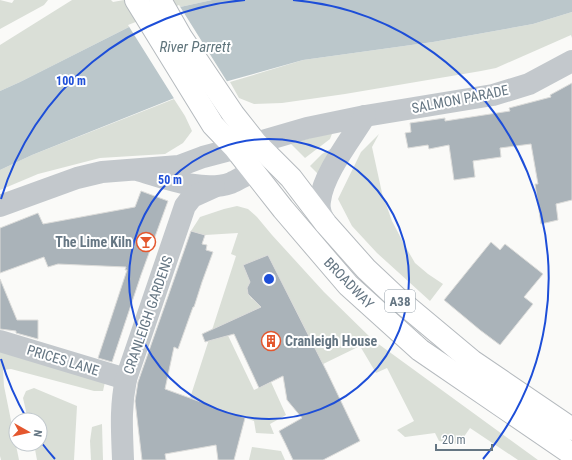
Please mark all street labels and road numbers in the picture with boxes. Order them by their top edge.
street label: SALMON PARADE [410,82,510,116]
street label: CRANLEIGH GARDENS [120,254,176,376]
street label: BROADWAY [321,254,378,312]
road number: A38 [385,290,415,312]
street label: PRICES LANE [25,341,101,379]

